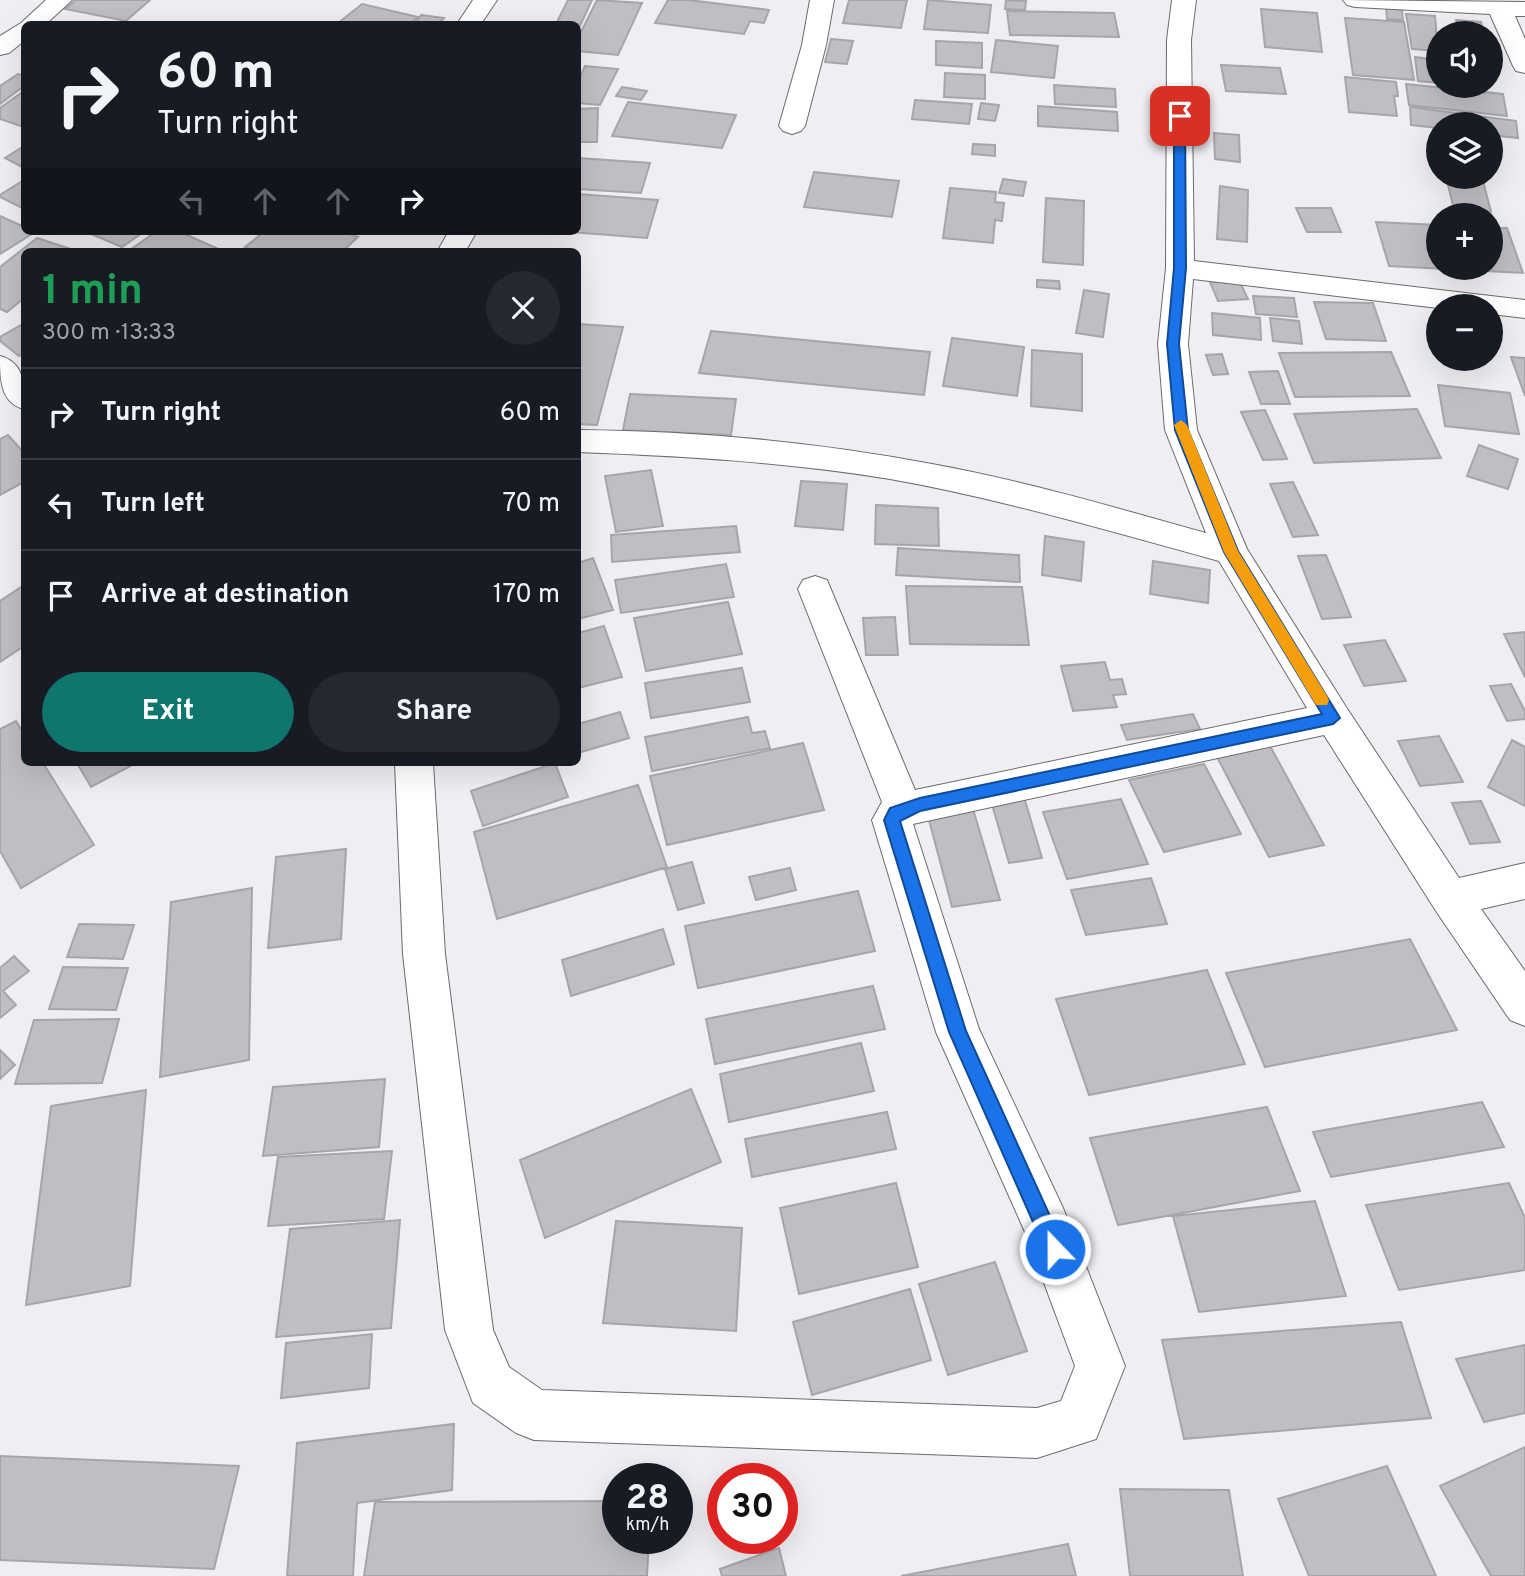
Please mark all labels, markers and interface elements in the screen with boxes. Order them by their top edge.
map controls [1426,21,1503,371]
button: sound [1426,21,1503,98]
text: 60 m [157,44,275,106]
icon: right [42,49,133,140]
pin [1150,86,1210,146]
icon: arrive [1161,97,1199,135]
text: Turn right [157,105,299,145]
button: layers [1426,112,1503,189]
icon: left [173,182,211,220]
icon: ahead [246,182,284,220]
icon: ahead [319,182,357,220]
icon: right [392,182,430,220]
button: + [1426,203,1503,280]
text: 1 min [42,266,143,319]
button: close [486,271,560,345]
button: − [1426,294,1503,371]
text: 300 m · 13:33 [42,319,176,348]
icon: right [42,395,80,433]
text: Turn right [101,397,221,430]
text: 60 m [500,397,560,430]
icon: left [42,486,80,524]
text: Turn left [101,488,205,521]
text: 70 m [502,488,560,521]
icon: arrive [42,577,80,615]
text: Arrive at destination [101,579,349,612]
text: 170 m [493,579,560,612]
button: Exit [42,672,294,752]
button: Share [308,672,560,752]
position arrow [1018,1212,1092,1286]
speed limit sign: 30 [707,1463,798,1554]
text: 28 [626,1477,669,1521]
text: km/h [626,1514,669,1537]

